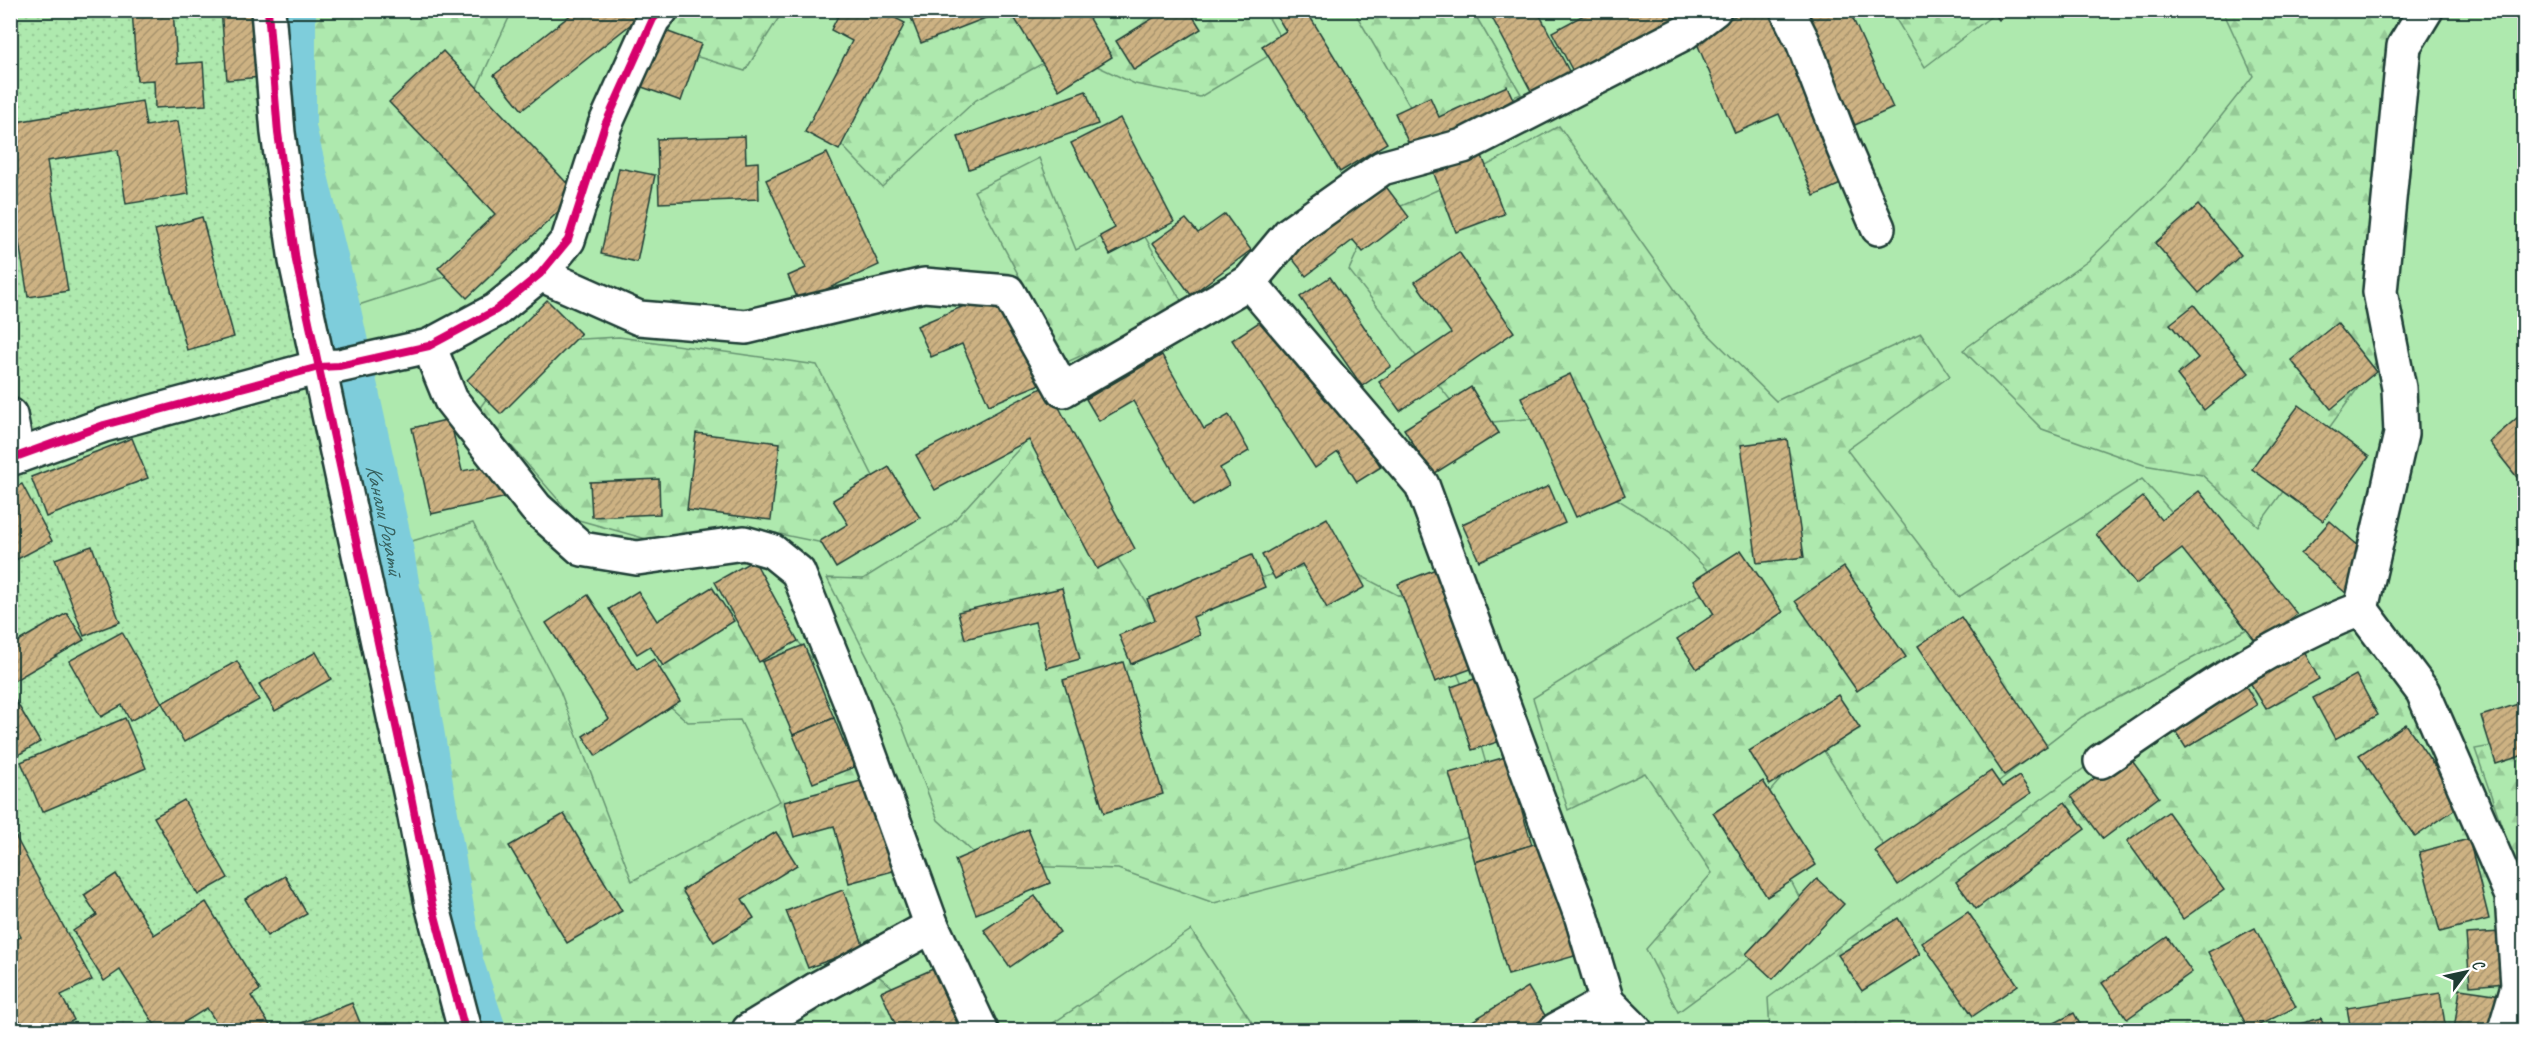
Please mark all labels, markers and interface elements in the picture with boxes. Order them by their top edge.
water label: Канали Роҳатӣ [359,462,410,582]
north arrow [2436,942,2496,1002]
text: С [2467,956,2489,975]

